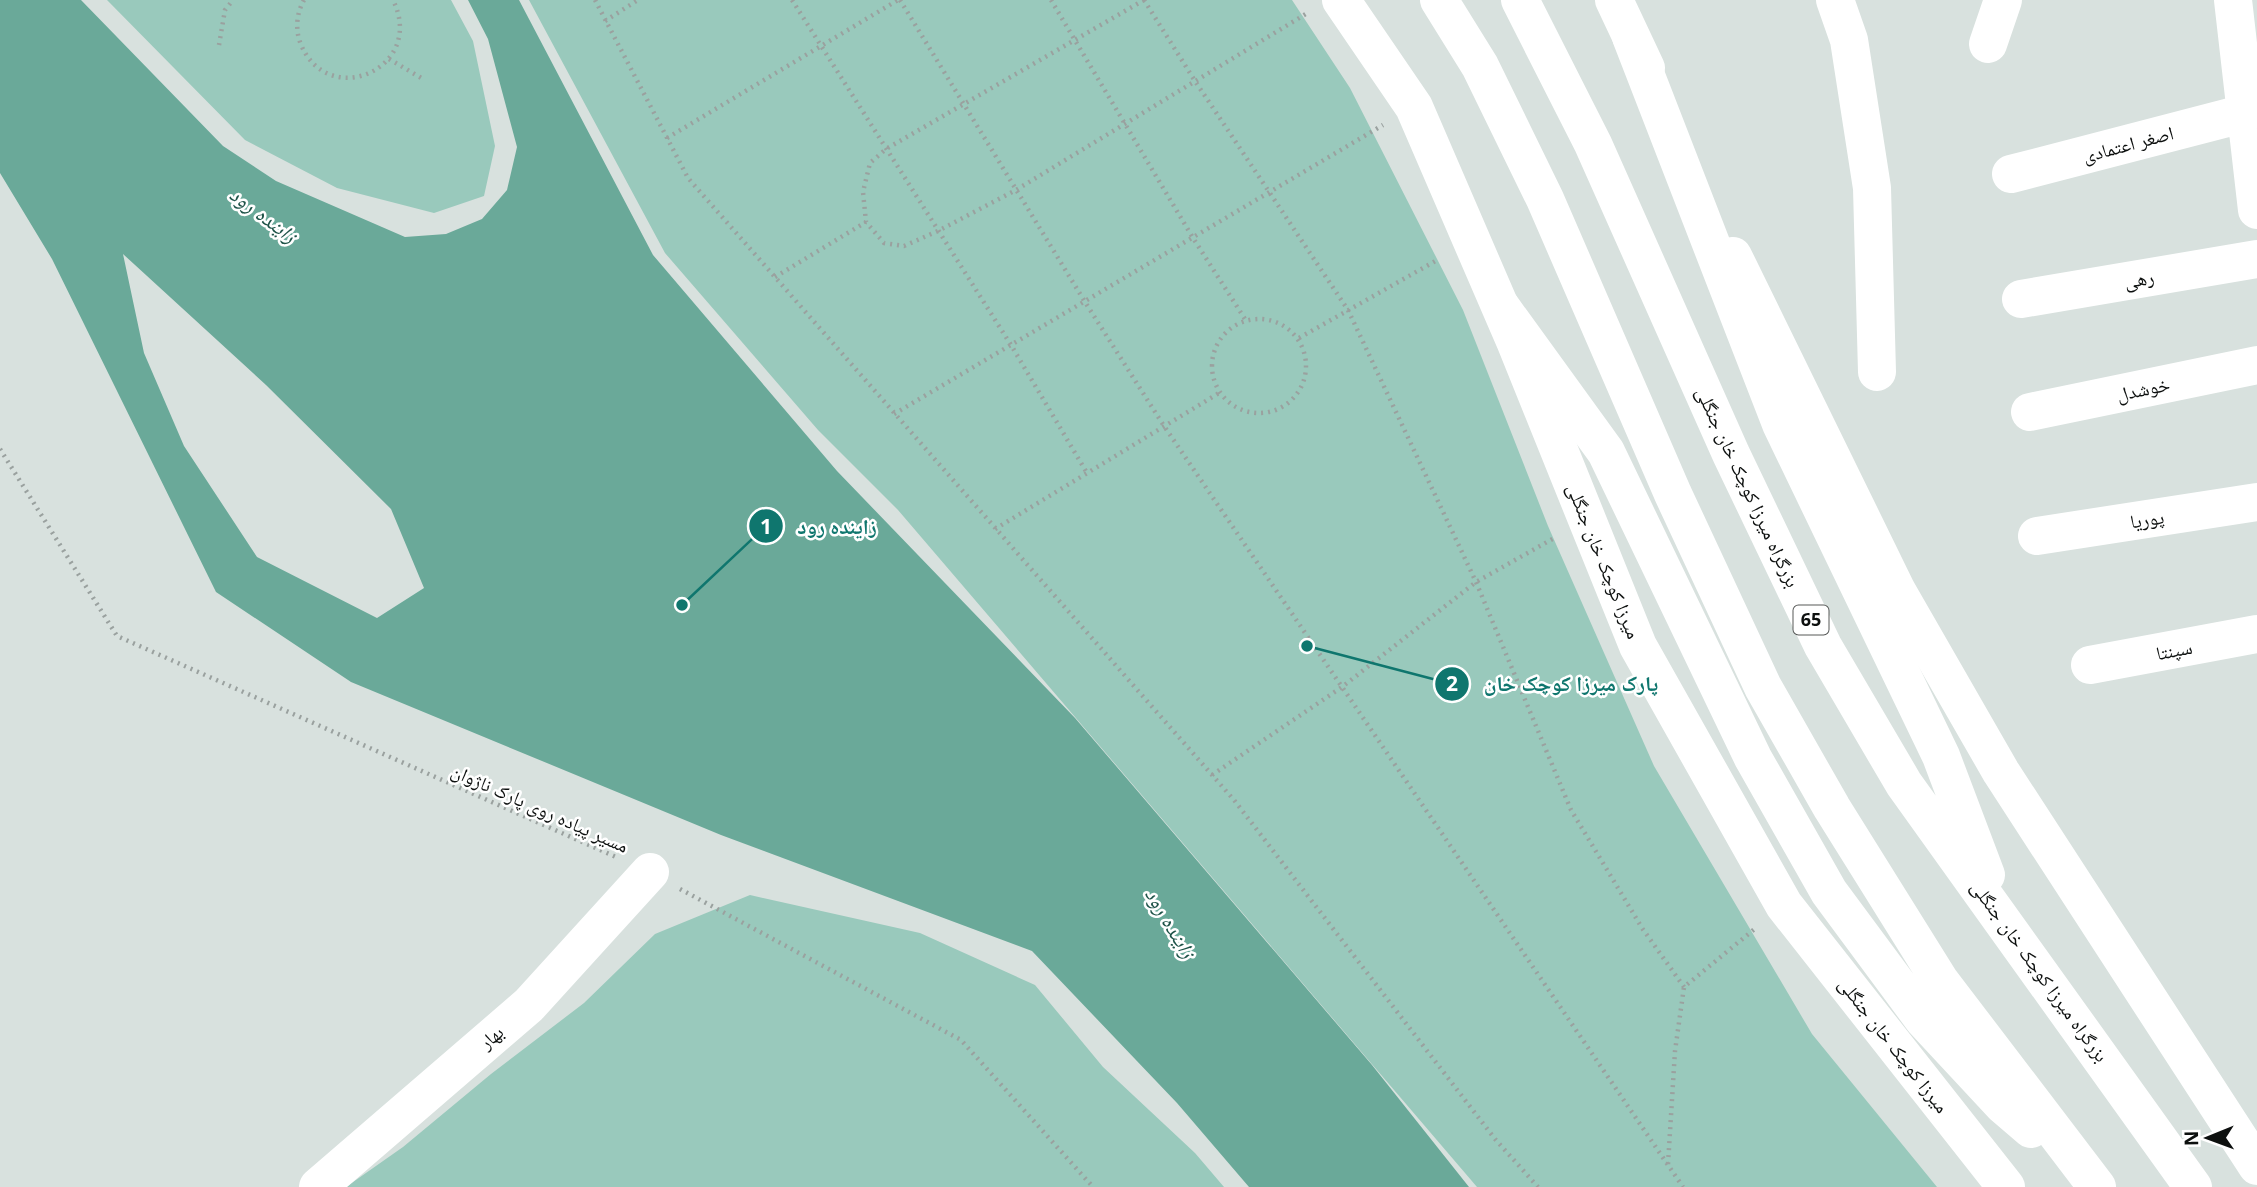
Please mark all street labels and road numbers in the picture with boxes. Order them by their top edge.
street label: اصغر اعتمادی [2080,119,2176,169]
street label: رهی [2122,264,2156,294]
street label: خوشدل [2114,371,2172,407]
street label: بزرگراه میرزا کوچک خان جنگلی [1690,382,1806,592]
street label: میرزا کوچک خان جنگلی [1561,479,1647,643]
street label: پوریا [2128,503,2166,535]
road number: 65 [1794,606,1828,634]
street label: سپنتا [2154,634,2194,666]
street label: مسیر پیاده روی پارک ناژوان [447,757,633,859]
street label: بزرگراه میرزا کوچک خان جنگلی [1965,875,2115,1067]
street label: میرزا کوچک خان جنگلی [1833,972,1955,1118]
street label: بهار [472,1019,509,1056]

